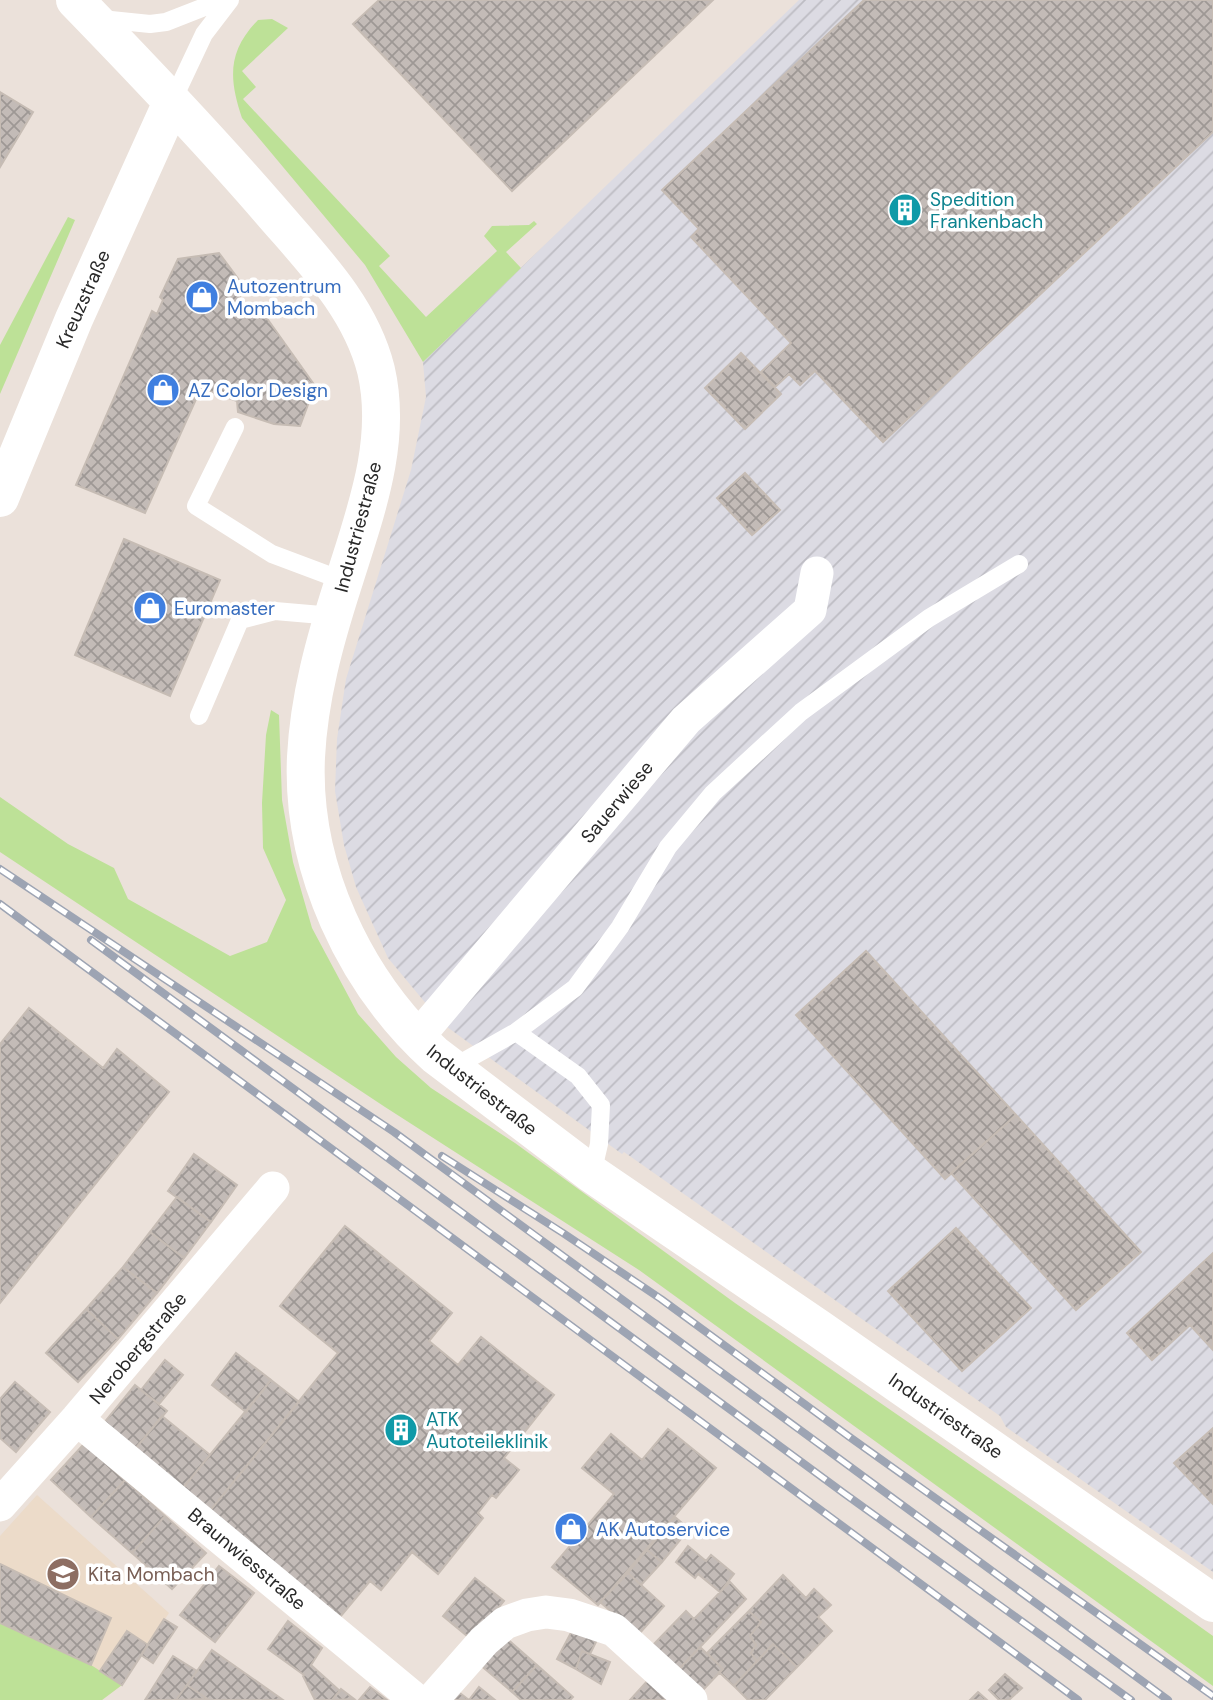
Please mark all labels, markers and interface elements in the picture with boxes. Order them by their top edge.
place label: Spedition Frankenbach [930,187,1043,234]
building icon: Spedition Frankenbach [886,191,924,229]
street label: Kreuzstraße [50,246,116,352]
place label: Autozentrum Mombach [227,274,341,321]
shop icon: Autozentrum Mombach [183,278,221,316]
shop icon: AZ Color Design [144,371,182,409]
place label: AZ Color Design [188,378,328,403]
street label: Industriestraße [329,459,387,595]
shop icon: Euromaster [131,589,169,627]
place label: Euromaster [174,596,275,621]
street label: Sauerwiese [575,756,659,848]
street label: Industriestraße [421,1039,543,1141]
street label: Nerobergstraße [84,1287,192,1409]
street label: Industriestraße [884,1367,1008,1465]
place label: ATK Autoteileklinik [426,1407,549,1454]
building icon: ATK Autoteileklinik [382,1411,420,1449]
street label: Braunwiesstraße [183,1502,311,1616]
shop icon: AK Autoservice [552,1510,590,1548]
place label: AK Autoservice [596,1517,730,1542]
school or university icon: Kita Mombach [44,1555,82,1593]
place label: Kita Mombach [88,1562,215,1587]

